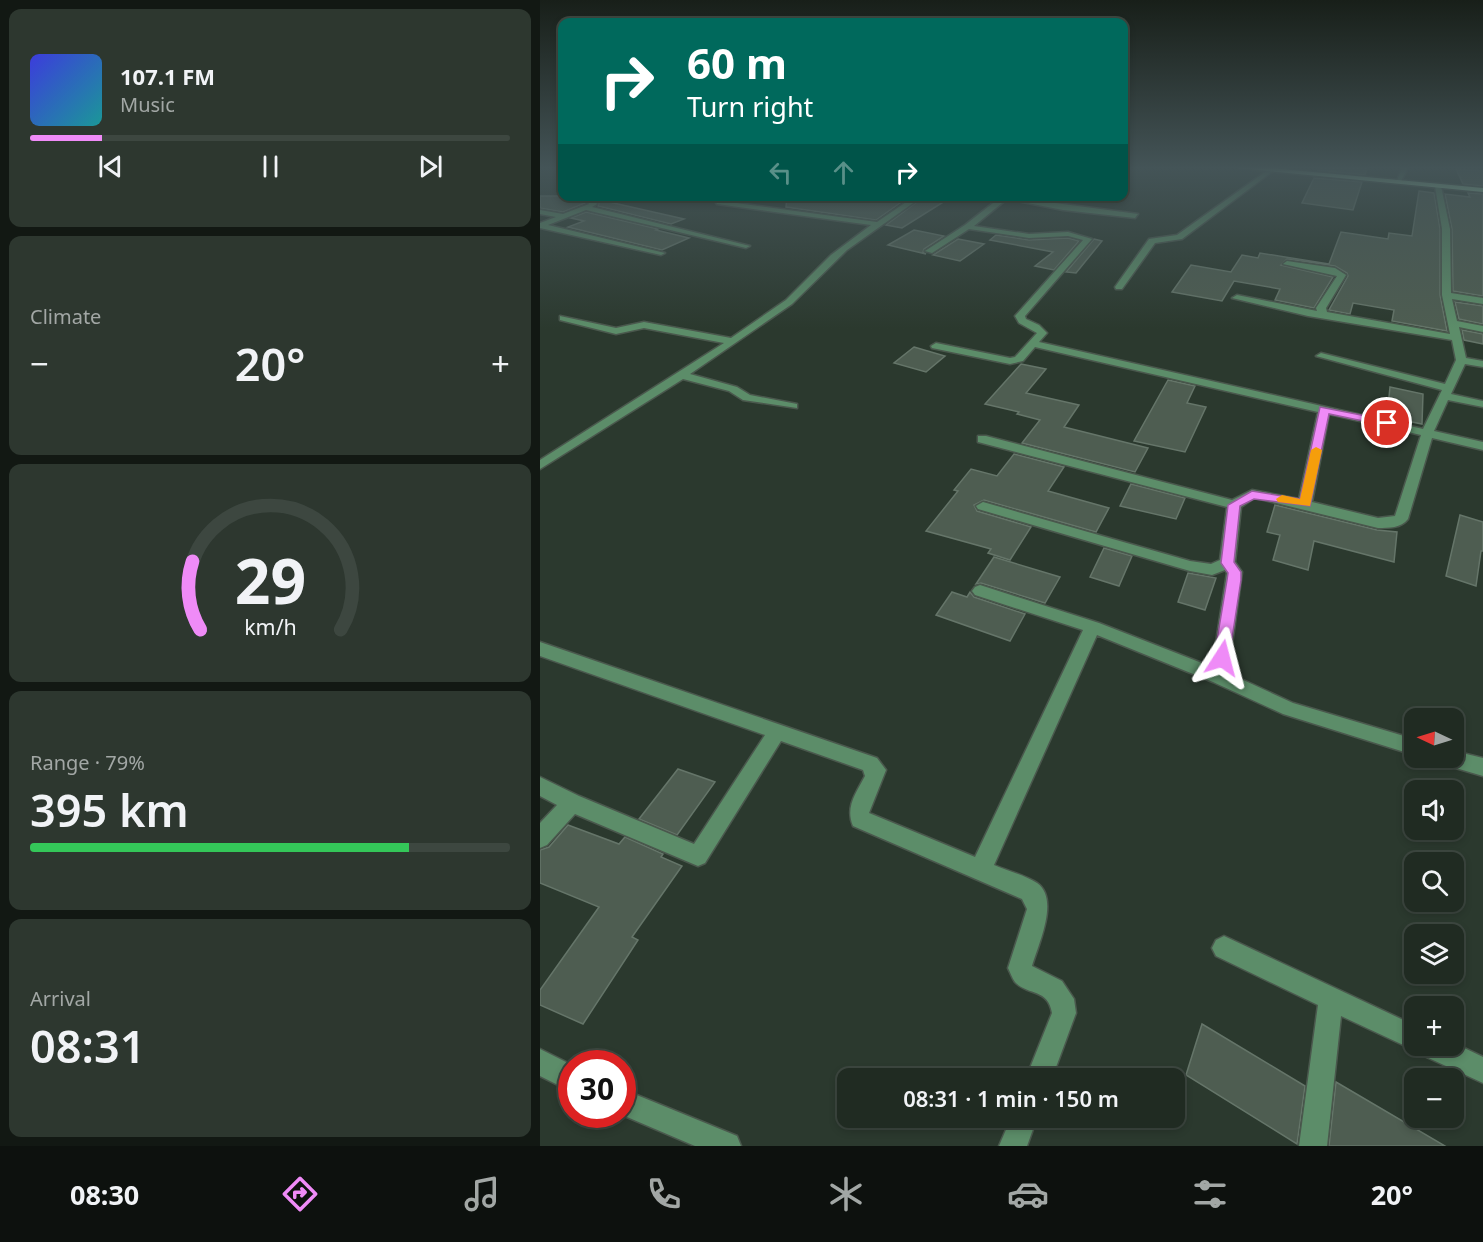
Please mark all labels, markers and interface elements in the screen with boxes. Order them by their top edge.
text: 60 m [687,34,787,91]
icon: right [588,42,666,120]
text: 107.1 FM [120,61,215,91]
text: Turn right [687,88,813,125]
text: Music [120,91,175,118]
icon: previous [94,150,127,183]
icon: pause [254,150,287,183]
icon: next [414,150,447,183]
icon: left [764,156,797,189]
icon: ahead [827,156,860,189]
icon: right [890,156,923,189]
text: Climate [30,303,101,330]
text: 20° [235,333,305,394]
text: − [30,341,49,386]
text: + [491,341,510,386]
pin [1361,397,1412,448]
icon: arrive [1370,406,1403,439]
text: 29 [234,537,306,622]
text: km/h [244,612,296,641]
position arrow [1190,626,1254,690]
north arrow [1404,708,1464,768]
map controls [1404,708,1464,1128]
text: Range · 79% [30,749,145,776]
text: 395 km [30,779,189,840]
button: sound [1404,780,1464,840]
button: search [1404,852,1464,912]
button: layers [1404,924,1464,984]
text: Arrival [30,985,91,1012]
button: + [1404,996,1464,1056]
text: 08:31 [30,1015,145,1076]
speed limit sign: 30 [558,1050,636,1128]
button: − [1404,1068,1464,1128]
text: 08:31 · 1 min · 150 m [903,1083,1119,1113]
icon: directions [279,1173,321,1215]
icon: music [461,1173,503,1215]
icon: phone [643,1173,685,1215]
icon: climate [825,1173,867,1215]
icon: car [1007,1173,1049,1215]
icon: filters [1189,1173,1231,1215]
text: 08:30 [70,1176,139,1213]
text: 20° [1371,1176,1413,1213]

